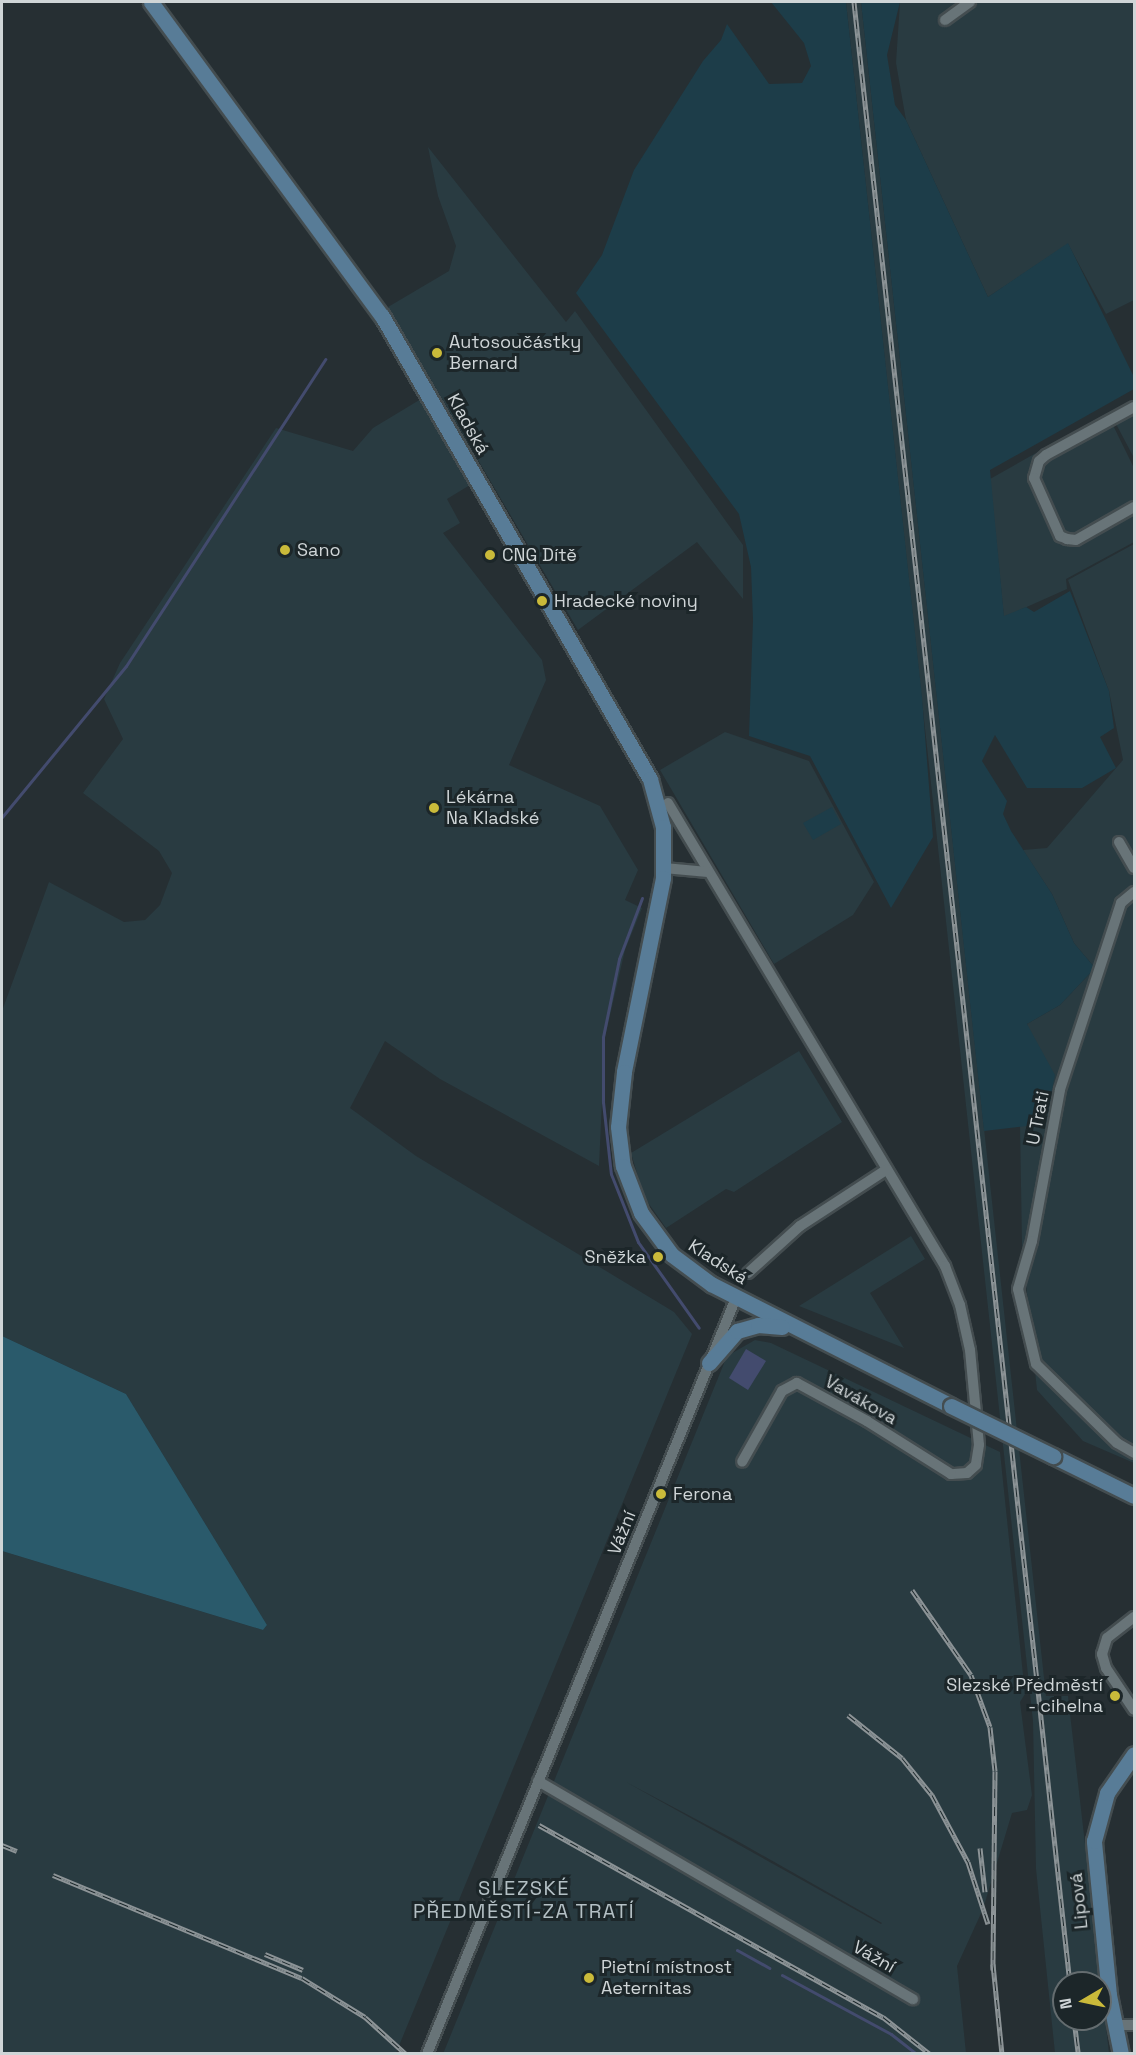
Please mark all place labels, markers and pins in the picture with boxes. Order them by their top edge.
place label: Autosoučástky Bernard [449,332,581,374]
marker: Autosoučástky Bernard [430,346,444,360]
place label: Sano [297,539,341,561]
marker: Sano [278,543,292,557]
place label: CNG Dítě [502,544,577,566]
marker: CNG Dítě [483,548,497,562]
place label: Hradecké noviny [554,590,698,612]
marker: Hradecké noviny [535,594,549,608]
place label: Lékárna Na Kladské [446,787,539,830]
marker: Lékárna Na Kladské [427,801,441,815]
place label: Sněžka [584,1246,646,1268]
marker: Sněžka [651,1250,665,1264]
place label: Ferona [673,1483,732,1505]
marker: Ferona [654,1487,668,1501]
place label: Slezské Předměstí - cihelna [946,1675,1103,1718]
marker: Slezské Předměstí - cihelna [1108,1689,1122,1703]
place label: Pietní místnost Aeternitas [601,1957,732,2000]
marker: Pietní místnost Aeternitas [582,1971,596,1985]

